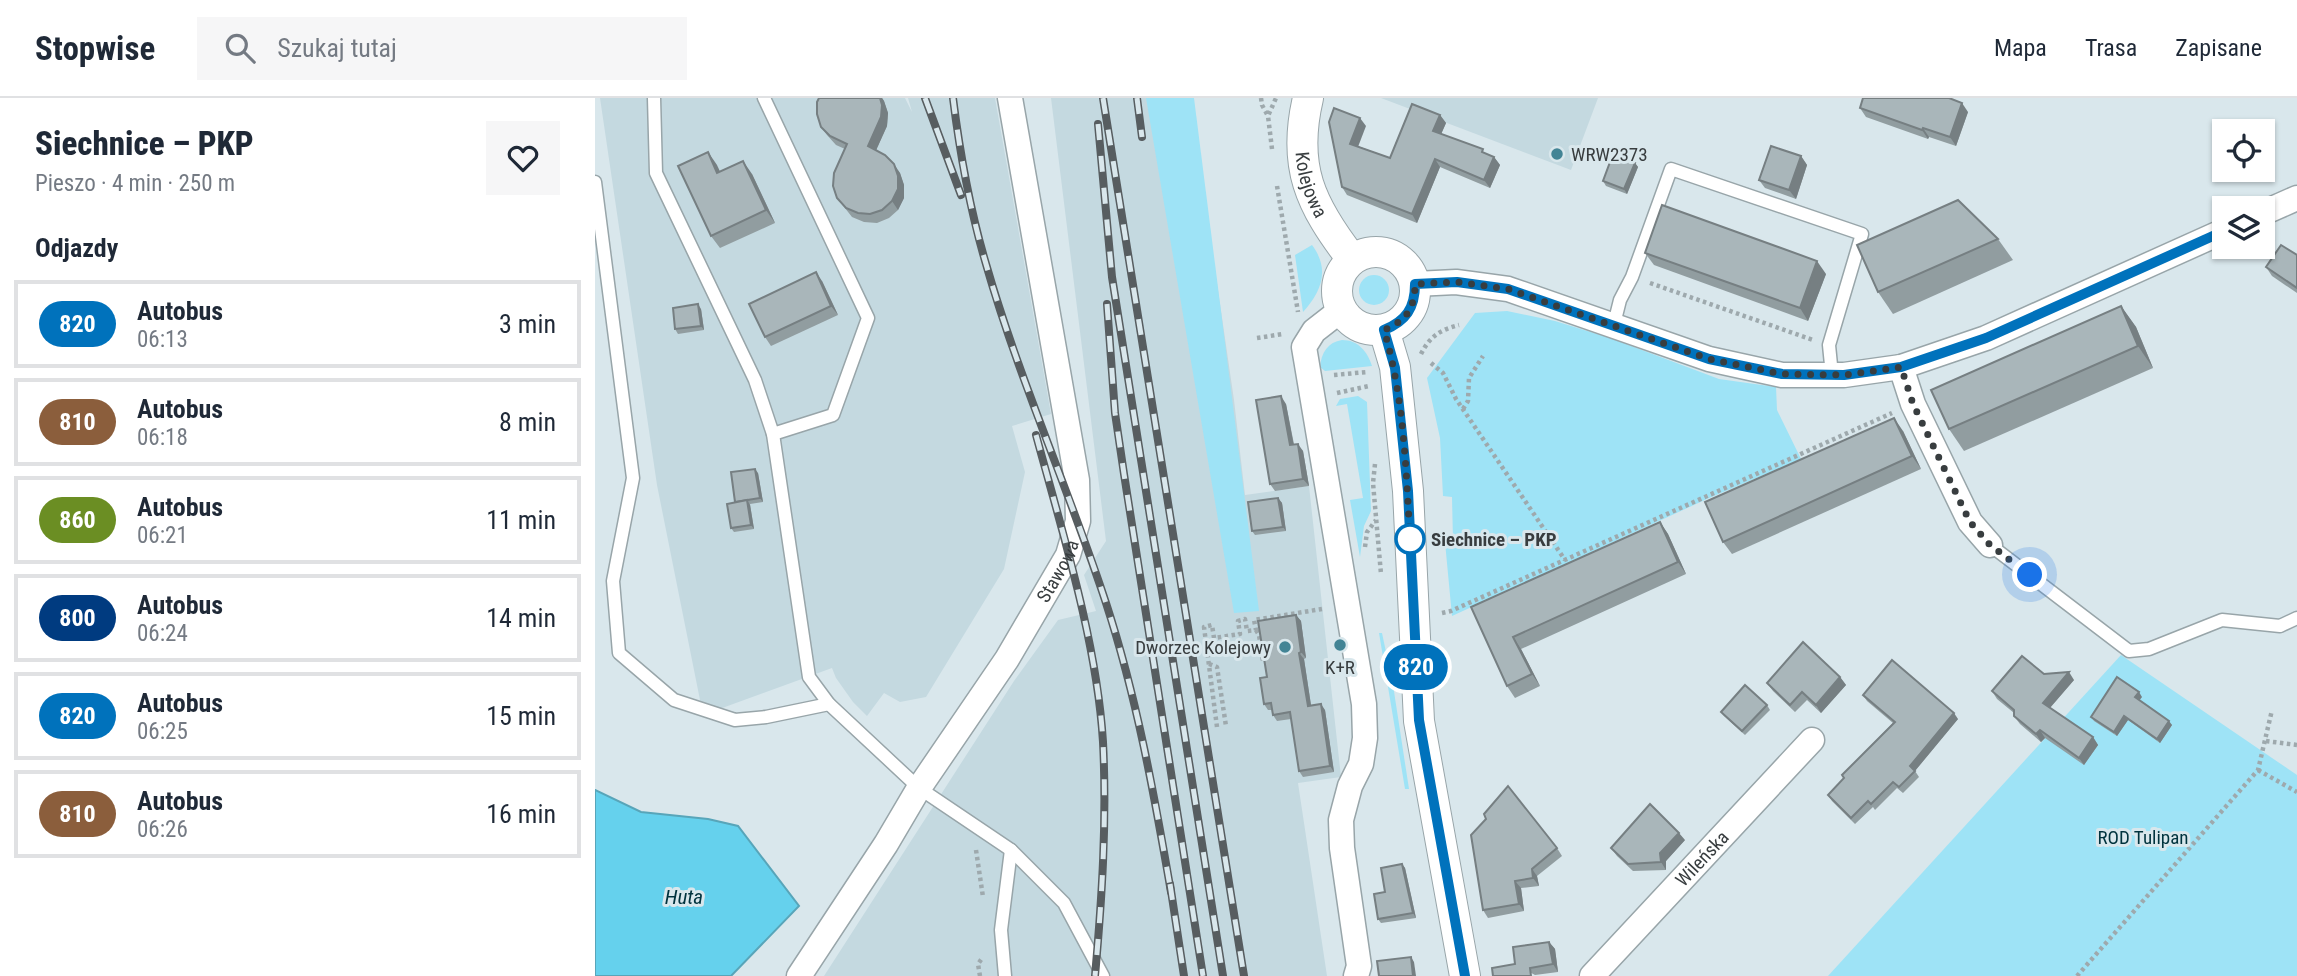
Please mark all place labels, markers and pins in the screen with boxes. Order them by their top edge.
place label: WRW2373 [1571,143,1648,166]
marker: WRW2373 [1549,146,1565,162]
marker: Siechnice – PKP [1395,524,1425,554]
place label: Siechnice – PKP [1431,528,1557,551]
place label: Dworzec Kolejowy [1135,636,1271,659]
marker: K+R [1332,637,1348,653]
marker: Dworzec Kolejowy [1277,639,1293,655]
place label: K+R [1325,656,1355,679]

